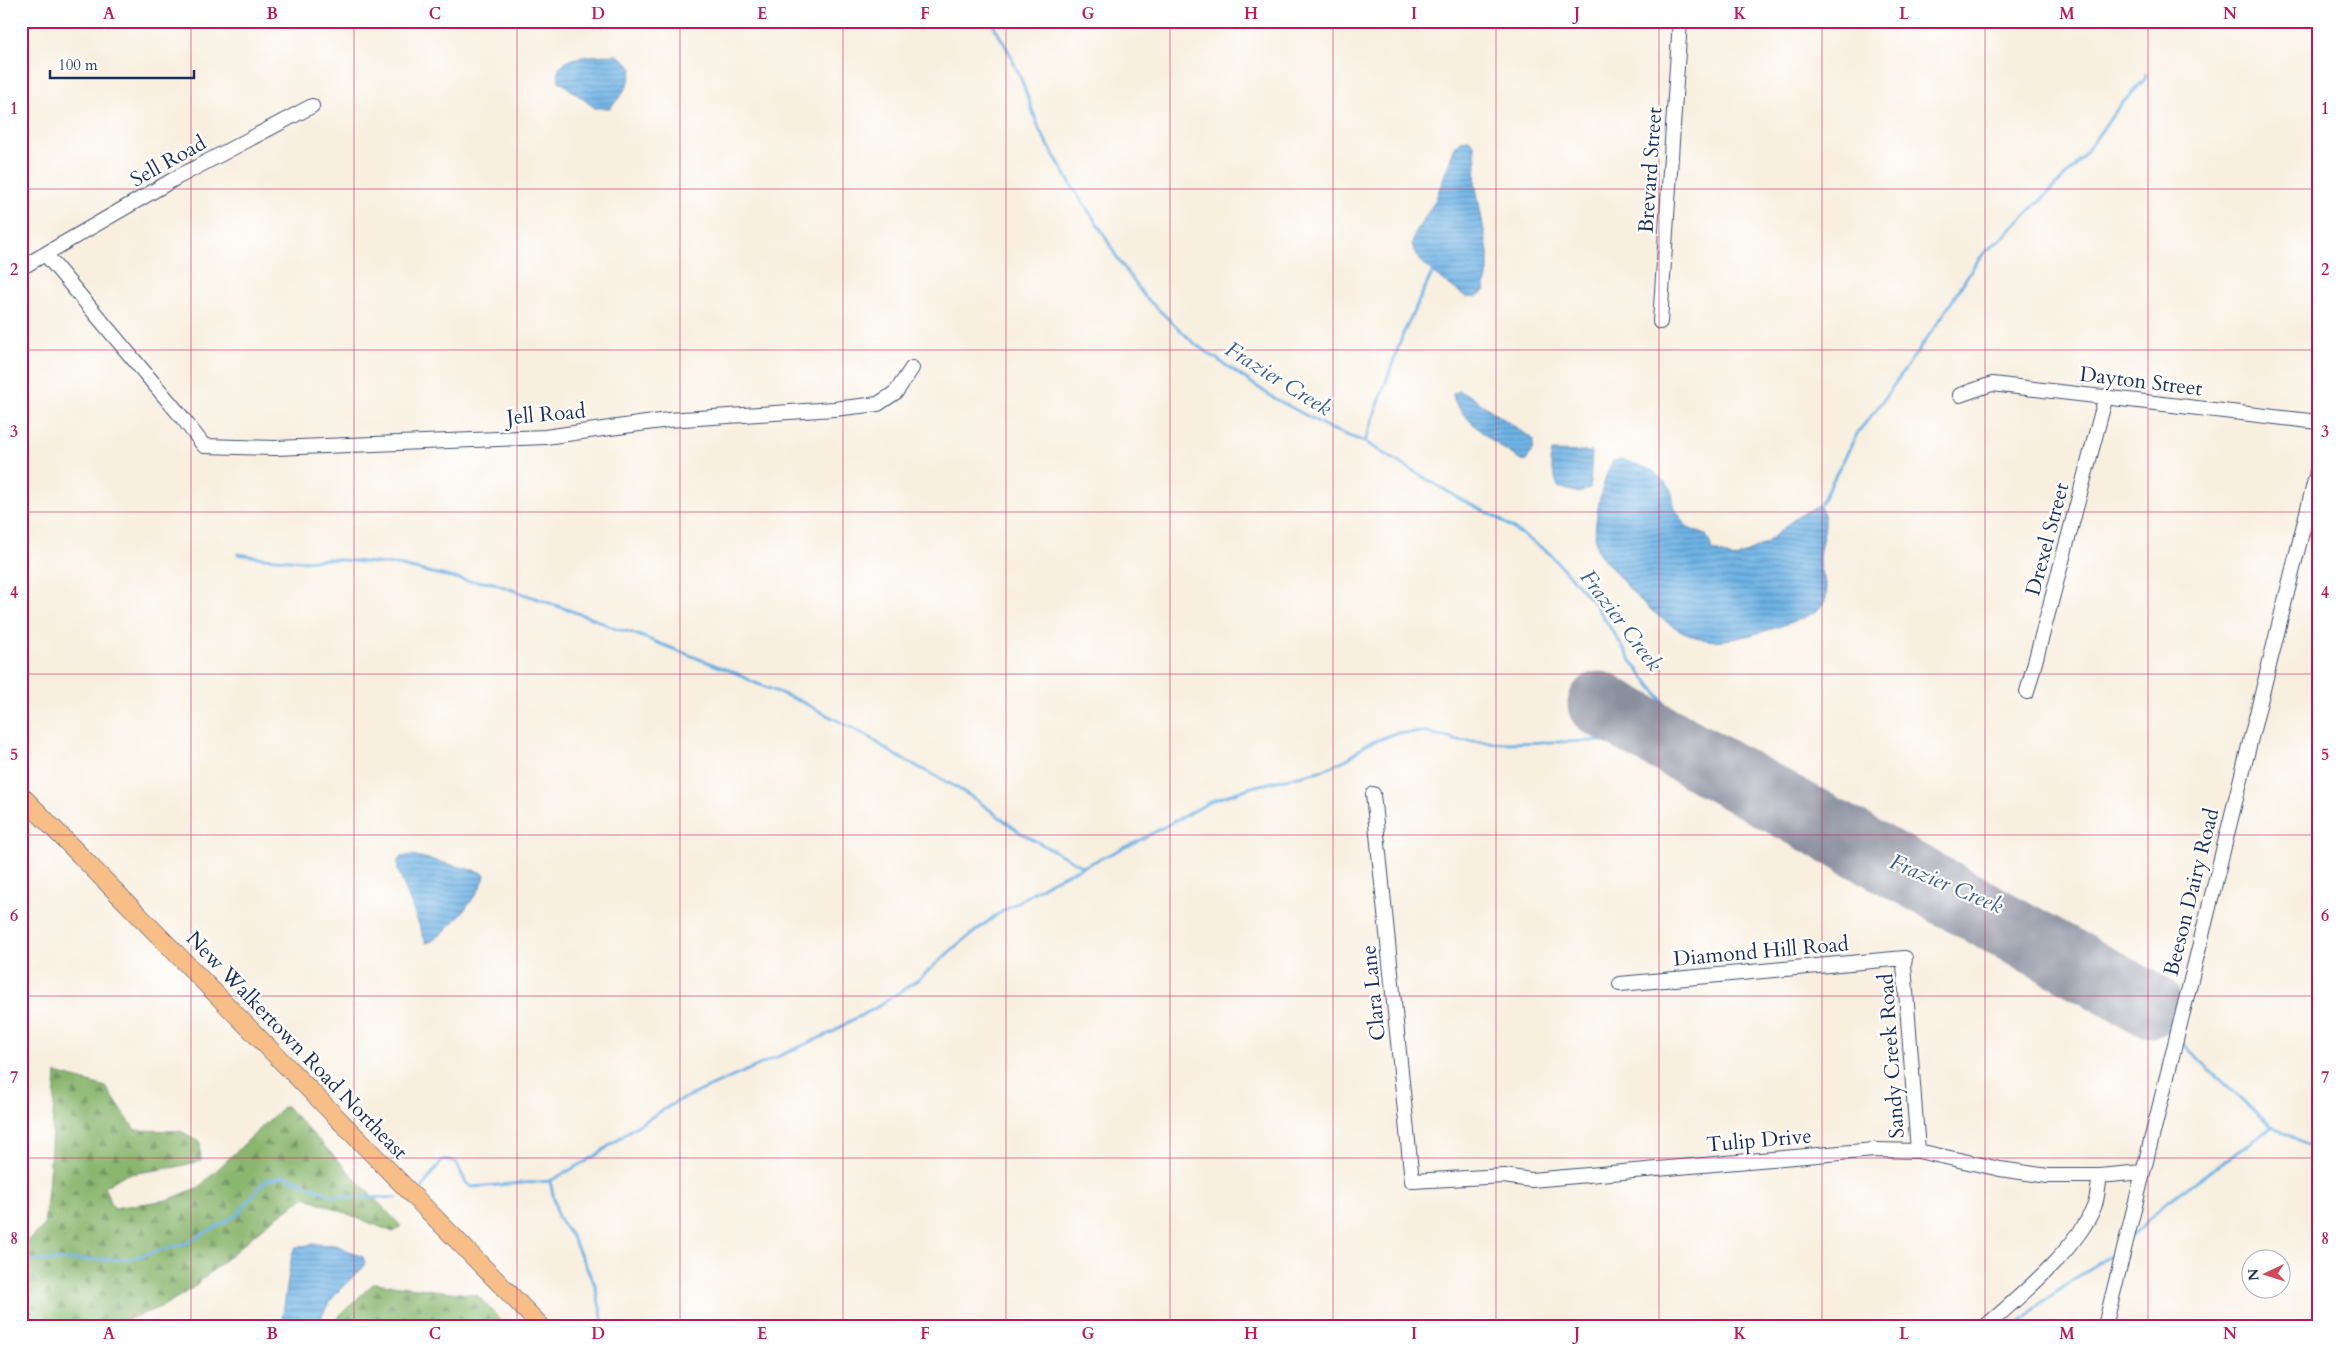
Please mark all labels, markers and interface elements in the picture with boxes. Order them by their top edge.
text: A [103,3,115,25]
text: B [266,3,278,25]
text: C [429,3,441,25]
text: D [591,3,605,25]
text: E [757,3,767,25]
text: F [920,3,930,25]
text: G [1081,3,1095,25]
text: H [1244,3,1258,25]
text: I [1411,3,1417,25]
text: J [1572,3,1580,25]
text: K [1734,3,1747,25]
text: L [1899,3,1910,25]
text: M [2059,3,2075,25]
text: N [2223,3,2237,25]
scale bar [50,48,194,80]
text: 100 m [58,55,98,75]
text: 1 [10,98,18,120]
text: 1 [2321,98,2329,120]
street label: Brevard Street [1632,106,1669,234]
street label: Sell Road [125,129,211,194]
text: 2 [10,259,18,281]
text: 2 [2321,259,2329,281]
water label: Frazier Creek [1220,334,1337,423]
street label: Dayton Street [2078,360,2204,403]
street label: Jell Road [502,397,587,433]
text: 3 [10,421,18,443]
text: 3 [2321,421,2329,443]
street label: Drexel Street [2018,479,2077,599]
water label: Frazier Creek [1573,564,1669,678]
text: 4 [10,582,18,604]
text: 4 [2321,582,2329,604]
text: 5 [10,744,18,766]
text: 5 [2321,744,2329,766]
street label: Beeson Dairy Road [2157,805,2226,979]
water label: Frazier Creek [1885,847,2008,921]
text: 6 [10,905,18,927]
text: 6 [2321,905,2329,927]
street label: New Walkertown Road Northeast [179,925,414,1166]
street label: Diamond Hill Road [1672,929,1850,974]
street label: Clara Lane [1354,944,1393,1042]
street label: Sandy Creek Road [1871,973,1912,1139]
text: 7 [10,1067,18,1089]
text: 7 [2321,1067,2329,1089]
street label: Tulip Drive [1705,1121,1813,1160]
text: 8 [10,1228,18,1250]
text: 8 [2321,1228,2329,1250]
north arrow [2242,1250,2292,1300]
text: N [2244,1268,2263,1282]
text: A [103,1323,115,1345]
text: B [266,1323,278,1345]
text: C [429,1323,441,1345]
text: D [591,1323,605,1345]
text: E [757,1323,767,1345]
text: F [920,1323,930,1345]
text: G [1081,1323,1095,1345]
text: H [1244,1323,1258,1345]
text: I [1411,1323,1417,1345]
text: J [1572,1323,1580,1345]
text: K [1734,1323,1747,1345]
text: L [1899,1323,1910,1345]
text: M [2059,1323,2075,1345]
text: N [2223,1323,2237,1345]

